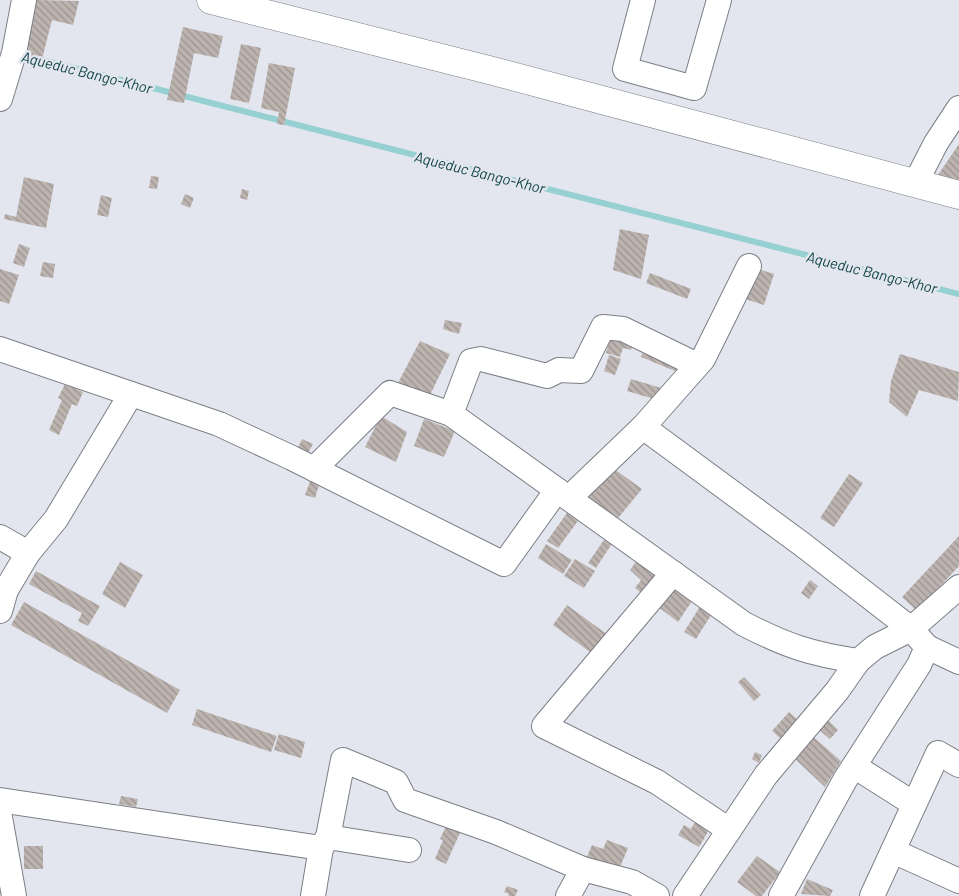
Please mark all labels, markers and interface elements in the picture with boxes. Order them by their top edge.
water label: Aqueduc Bango-Khor [20,47,155,97]
water label: Aqueduc Bango-Khor [413,147,548,197]
water label: Aqueduc Bango-Khor [805,247,940,297]

